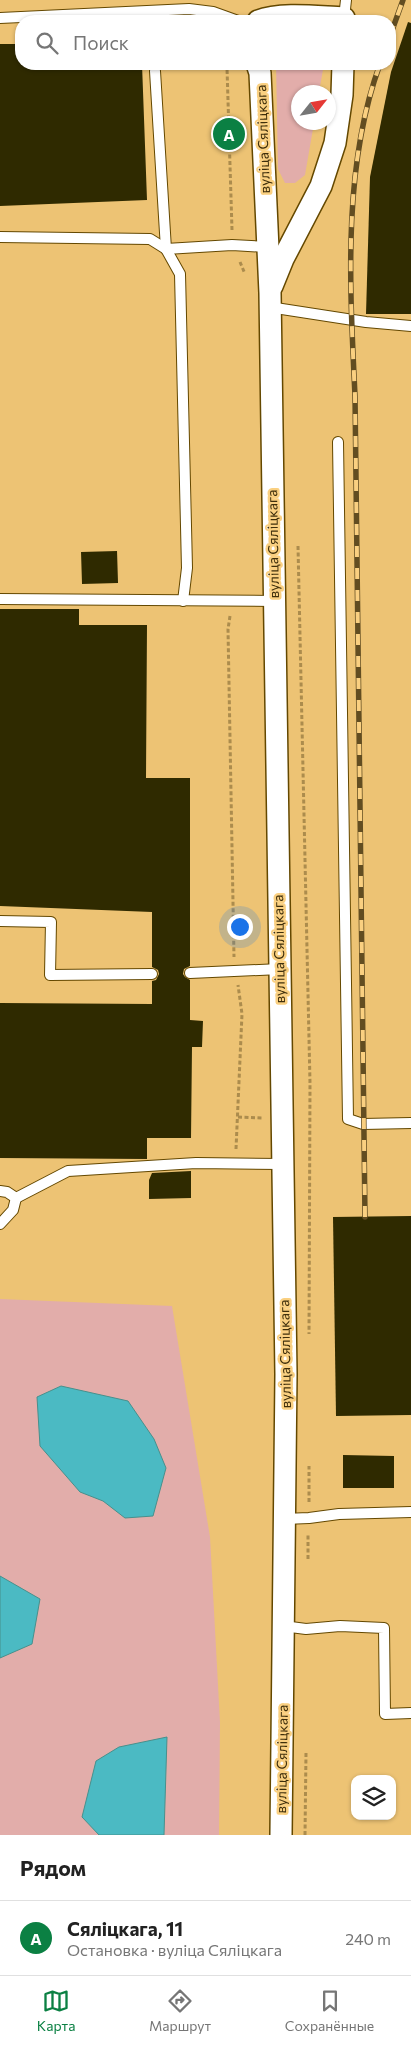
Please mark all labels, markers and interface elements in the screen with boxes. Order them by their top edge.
search box [15,15,396,70]
icon: search [33,29,61,57]
text: Поиск [73,31,129,54]
street label: вуліца Сяліцкага [252,84,273,194]
north arrow [291,85,336,130]
pin: A [213,115,245,153]
street label: вуліца Сяліцкага [263,489,282,599]
street label: вуліца Сяліцкага [269,894,288,1004]
your location [227,914,253,940]
street label: вуліца Сяліцкага [275,1299,294,1409]
street label: вуліца Сяліцкага [272,1704,291,1814]
map controls [351,1775,396,1820]
button: layers [351,1775,396,1820]
text: Рядом [20,1855,86,1880]
text: Сяліцкага, 11 [67,1917,183,1940]
text: A [30,1929,42,1948]
text: 240 m [345,1929,391,1948]
text: Остановка · вуліца Сяліцкага [67,1940,282,1959]
tab: Карта [37,1987,75,2034]
tab: Маршрут [149,1987,211,2034]
tab: Сохранённые [285,1987,374,2034]

